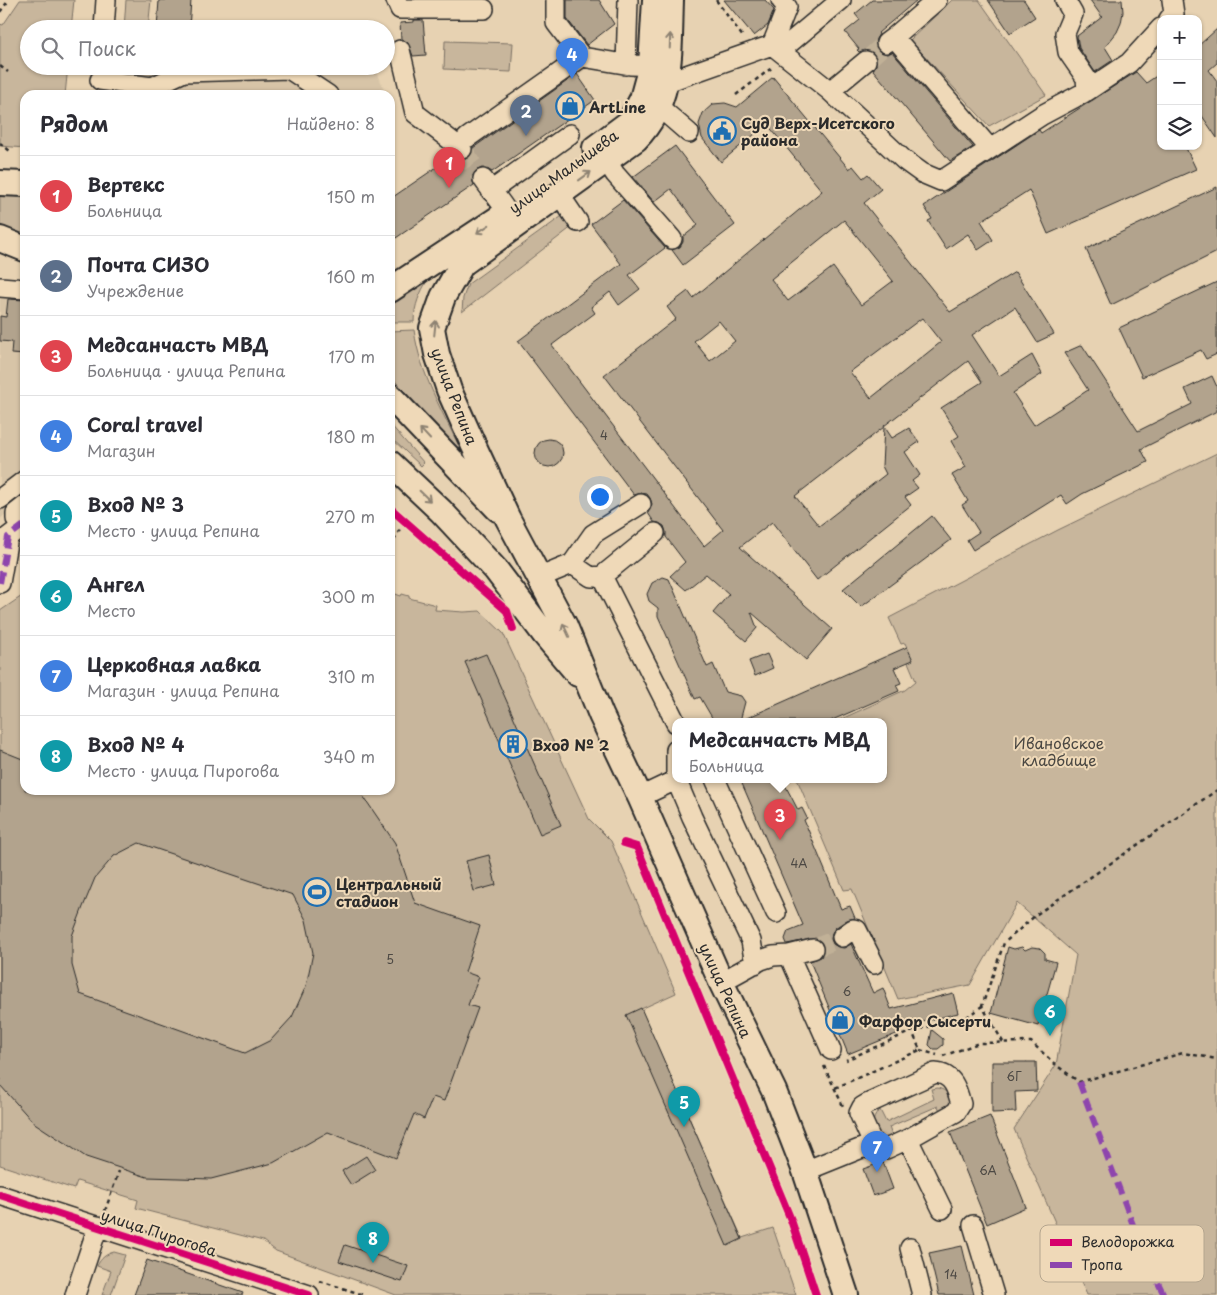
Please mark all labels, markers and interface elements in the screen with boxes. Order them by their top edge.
map controls [1157,15,1202,150]
button: + [1157,15,1202,60]
search box [20,20,395,75]
one-way arrow [665,33,674,49]
icon: search [38,34,66,62]
text: Поиск [78,34,136,62]
pin: 4 [556,38,588,79]
button: − [1157,60,1202,105]
shop icon: ArtLine [555,91,585,121]
pin: 2 [510,95,542,136]
place label: ArtLine [588,95,647,118]
button: layers [1157,105,1202,150]
text: Рядом [40,107,108,139]
text: Найдено: 8 [287,111,375,135]
place label: Суд Верх-Исетского района [741,111,895,151]
public building icon: Суд Верх-Исетского района [707,116,737,146]
street label: улица Малышева [503,123,623,219]
pin: 1 [433,147,465,188]
text: Вертекс [87,170,165,198]
one-way arrow [578,171,592,181]
text: 1 [52,184,60,208]
text: 150 m [327,184,375,208]
text: Больница [87,198,162,222]
one-way arrow [477,224,491,234]
text: Почта СИЗО [87,250,210,278]
text: 2 [50,264,62,288]
text: 160 m [327,264,375,288]
text: Учреждение [87,278,184,302]
one-way arrow [430,320,439,336]
text: Медсанчасть МВД [87,330,268,358]
text: 3 [51,344,61,368]
text: 170 m [329,344,375,368]
street label: улица Репина [426,344,484,448]
text: Больница · улица Репина [87,358,285,382]
text: Coral travel [87,410,203,438]
text: 4 [51,424,61,448]
text: 180 m [327,424,375,448]
house number: 4 [600,426,608,444]
one-way arrow [419,427,431,440]
text: Магазин [87,438,156,462]
your location [587,484,613,510]
text: Вход № 3 [87,490,184,518]
one-way arrow [419,490,432,502]
text: 5 [51,504,61,528]
text: 270 m [325,504,375,528]
text: Место · улица Репина [87,518,260,542]
text: Ангел [87,570,145,598]
text: 6 [50,584,62,608]
text: 300 m [321,584,375,608]
text: Место [87,598,136,622]
one-way arrow [561,623,571,638]
text: Церковная лавка [87,650,261,678]
text: 7 [51,664,61,688]
text: 310 m [327,664,375,688]
text: Магазин · улица Репина [87,678,279,702]
popup [672,718,887,783]
text: Медсанчасть МВД [689,725,870,753]
building icon: Вход № 2 [498,729,528,759]
text: Вход № 4 [87,730,184,758]
park label: Ивановское кладбище [1014,731,1104,771]
place label: Вход № 2 [532,733,610,756]
text: 8 [51,744,61,768]
text: 340 m [323,744,375,768]
text: Больница [689,753,764,777]
text: Место · улица Пирогова [87,758,279,782]
pin: 3 [764,799,796,840]
house number: 4А [790,854,808,872]
place label: Центральный стадион [336,872,442,912]
sports icon: Центральный стадион [302,877,332,907]
street label: улица Репина [694,939,758,1042]
house number: 5 [386,950,394,968]
house number: 6 [843,982,851,1000]
pin: 6 [1034,995,1066,1036]
shop icon: Фарфор Сысерти [825,1005,855,1035]
place label: Фарфор Сысерти [859,1009,991,1032]
house number: 6Г [1007,1067,1022,1085]
pin: 5 [668,1086,700,1127]
pin: 7 [861,1131,893,1172]
house number: 6А [979,1161,997,1179]
street label: улица Пирогова [98,1202,221,1262]
pin: 8 [357,1222,389,1263]
legend [1040,1225,1204,1282]
text: Велодорожка [1081,1231,1175,1252]
text: Тропа [1081,1254,1123,1275]
house number: 14 [944,1265,958,1283]

